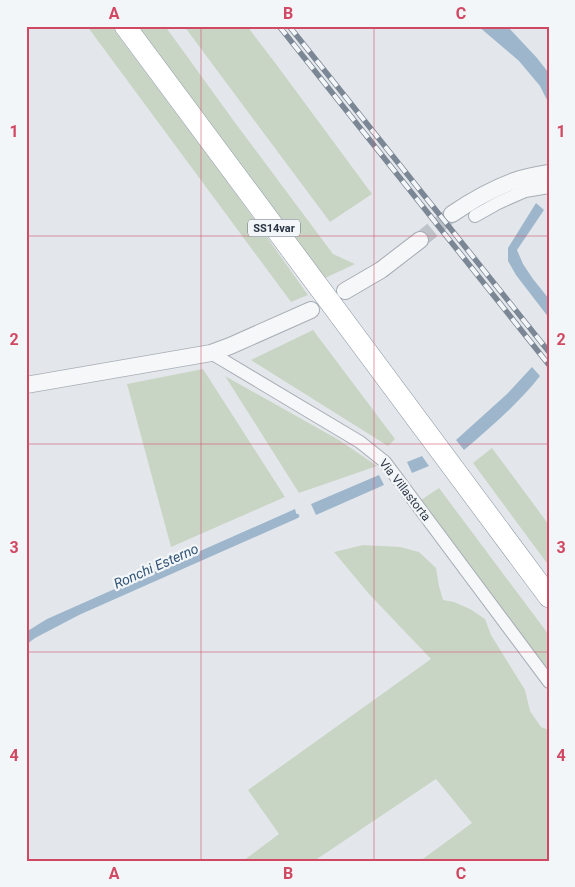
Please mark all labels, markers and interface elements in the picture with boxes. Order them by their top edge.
text: A [109,4,120,23]
text: B [283,4,293,23]
text: C [456,4,466,23]
text: 1 [9,122,19,141]
text: 1 [556,122,566,141]
road number: SS14var [248,220,300,237]
text: 2 [9,330,19,349]
text: 2 [556,330,566,349]
street label: Via Villastorta [377,456,433,524]
text: 3 [9,538,19,557]
text: 3 [556,538,566,557]
water label: Ronchi Esterno [111,540,201,592]
text: 4 [9,746,19,765]
text: 4 [556,746,566,765]
text: A [109,864,120,883]
text: B [283,864,293,883]
text: C [456,864,466,883]

